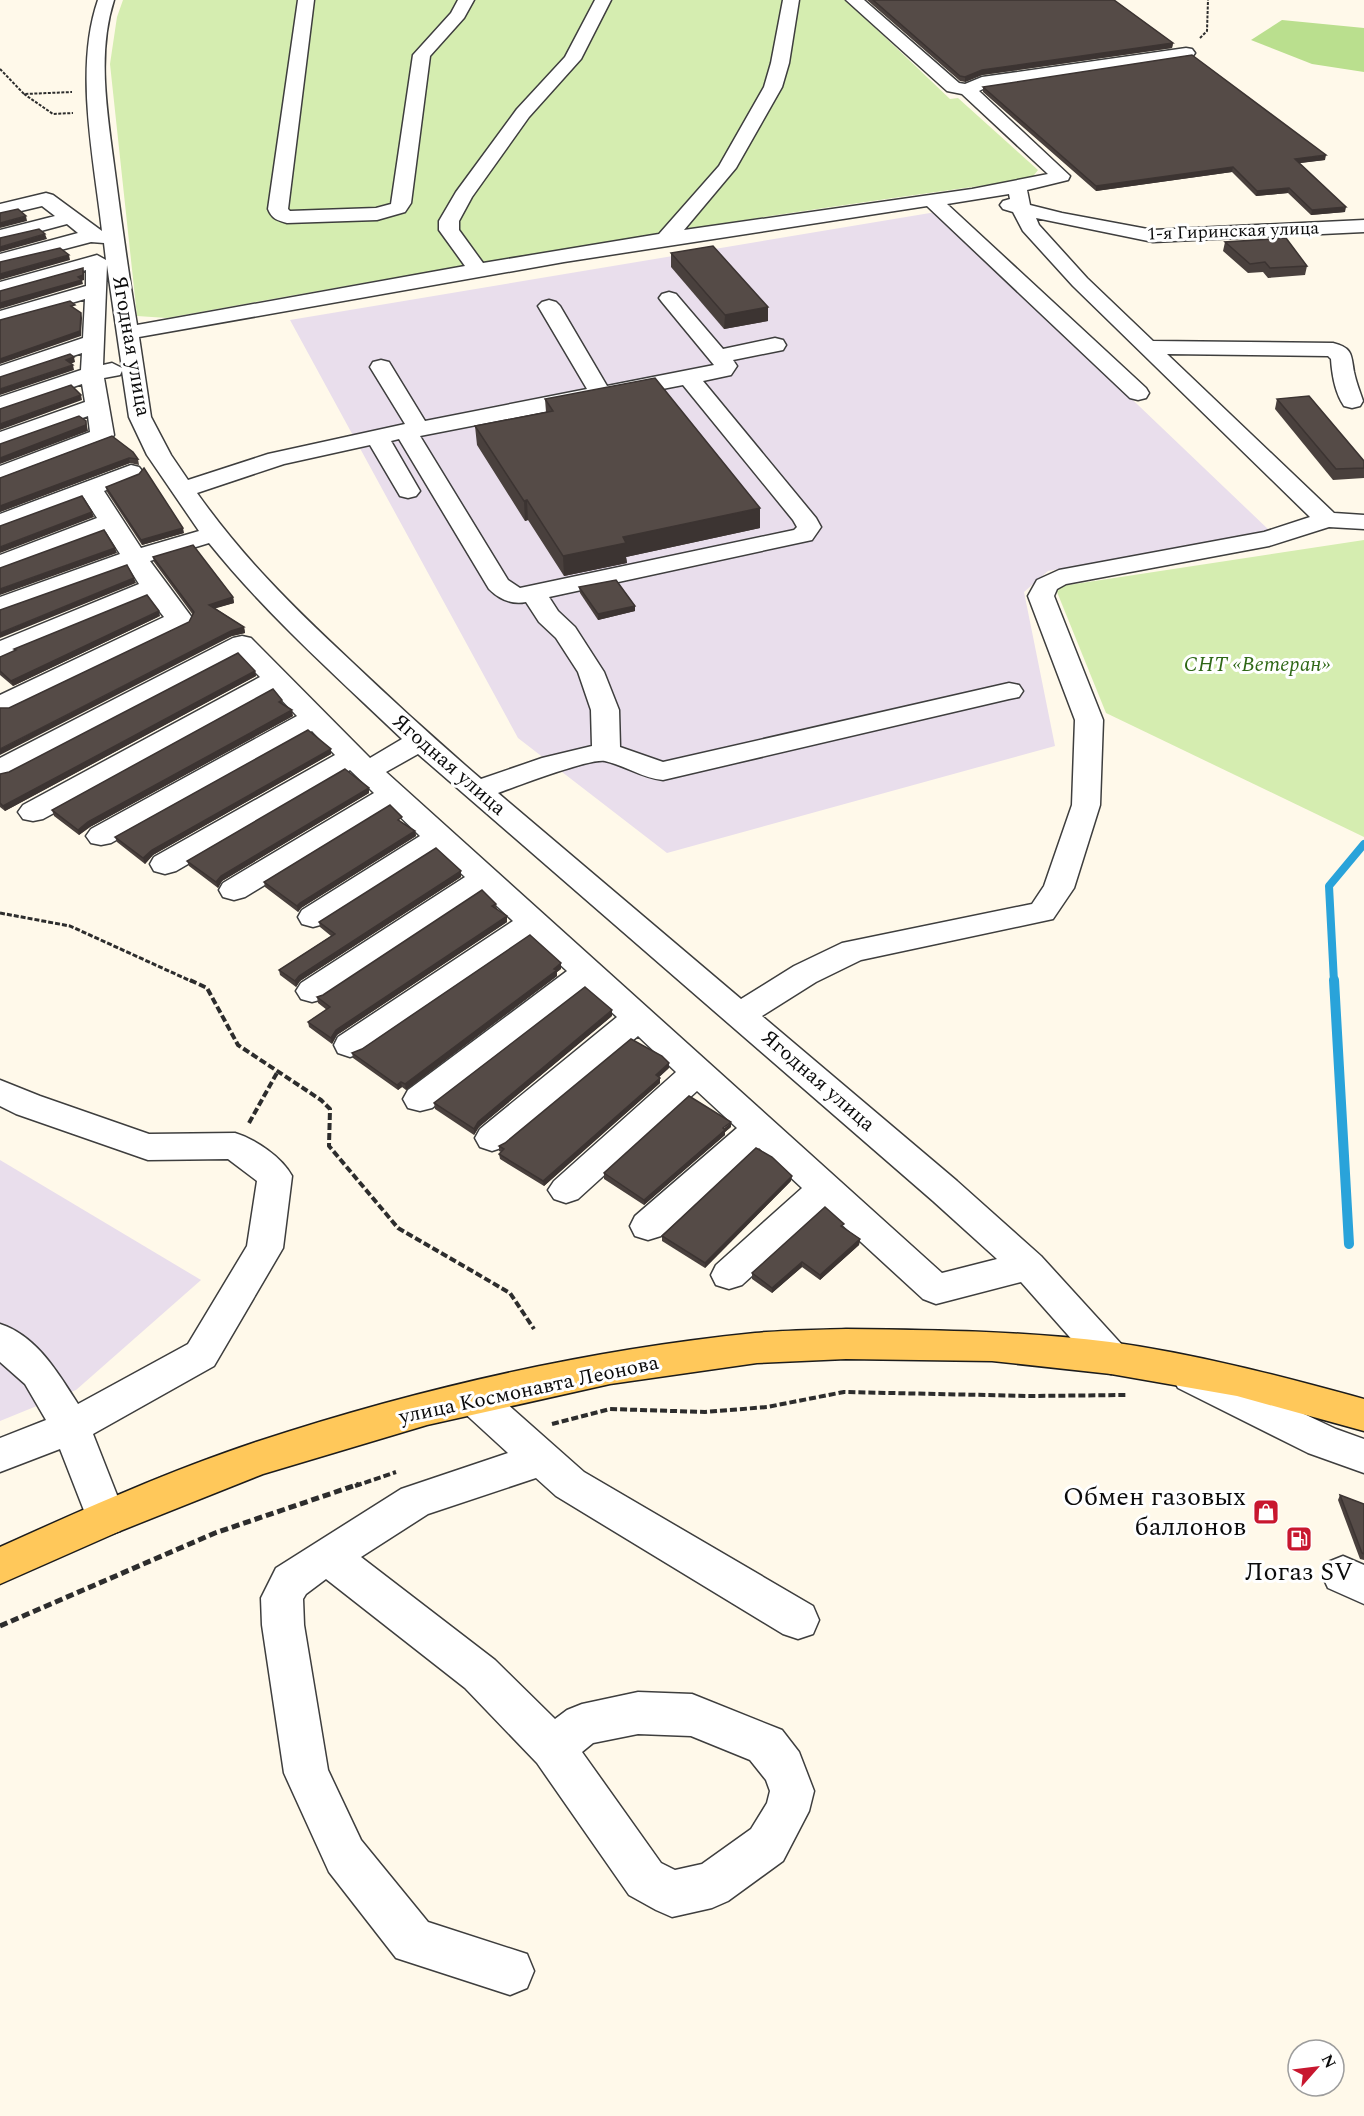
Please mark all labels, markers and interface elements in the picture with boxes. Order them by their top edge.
street label: 1-я Гиринская улица [1146,214,1320,247]
street label: Ягодная улица [103,273,159,420]
park label: СНТ «Ветеран» [1184,649,1330,681]
street label: Ягодная улица [385,706,514,824]
street label: Ягодная улица [754,1022,883,1140]
street label: улица Космонавта Леонова [395,1347,663,1433]
place label: Обмен газовых баллонов [1063,1477,1246,1547]
shop icon: Обмен газовых баллонов [1251,1497,1281,1527]
fuel station icon: Логаз SV [1284,1524,1314,1554]
place label: Логаз SV [1245,1552,1353,1592]
north arrow [1286,2038,1346,2098]
text: N [1315,2050,1342,2073]

